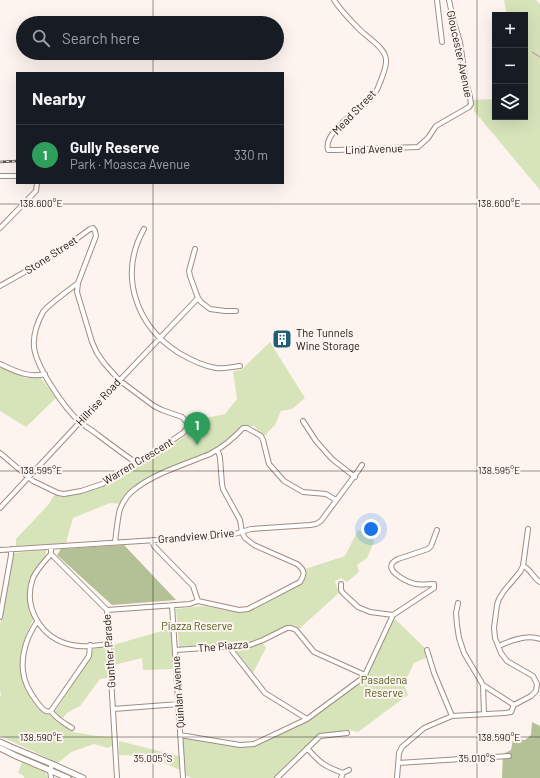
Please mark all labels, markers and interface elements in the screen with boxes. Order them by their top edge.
street label: Gloucester Avenue [445,9,476,99]
map controls [492,12,528,120]
button: + [492,12,528,48]
search box [16,16,284,60]
icon: search [30,27,52,49]
text: Search here [62,29,140,47]
button: − [492,48,528,84]
button: layers [492,84,528,120]
street label: Mead Street [329,86,378,137]
text: Nearby [32,88,86,108]
text: Gully Reserve [70,138,160,156]
street label: Lind Avenue [345,141,403,156]
text: 1 [43,147,47,163]
text: 330 m [234,147,268,163]
text: Park · Moasca Avenue [70,156,190,172]
text: 138.600°E [20,197,62,209]
text: 138.600°E [478,197,520,209]
street label: Stone Street [22,233,80,276]
place label: The Tunnels Wine Storage [296,326,360,352]
building icon: The Tunnels Wine Storage [271,328,293,350]
street label: Hillrise Road [73,375,123,428]
pin: 1 [184,412,210,445]
street label: Warren Crescent [100,434,175,487]
text: 138.595°E [20,464,62,476]
text: 138.595°E [478,464,520,476]
your location [361,519,381,539]
street label: Grandview Drive [157,526,235,545]
street label: Gunther Parade [99,614,118,688]
park label: Piazza Reserve [161,619,233,632]
street label: The Piazza [197,637,249,654]
street label: Quinlan Avenue [168,655,187,729]
park label: Pasadena Reserve [361,673,407,699]
text: 138.590°E [20,731,62,743]
text: 138.590°E [478,731,520,743]
text: 35.005°S [134,752,173,764]
text: 35.010°S [459,752,496,764]

